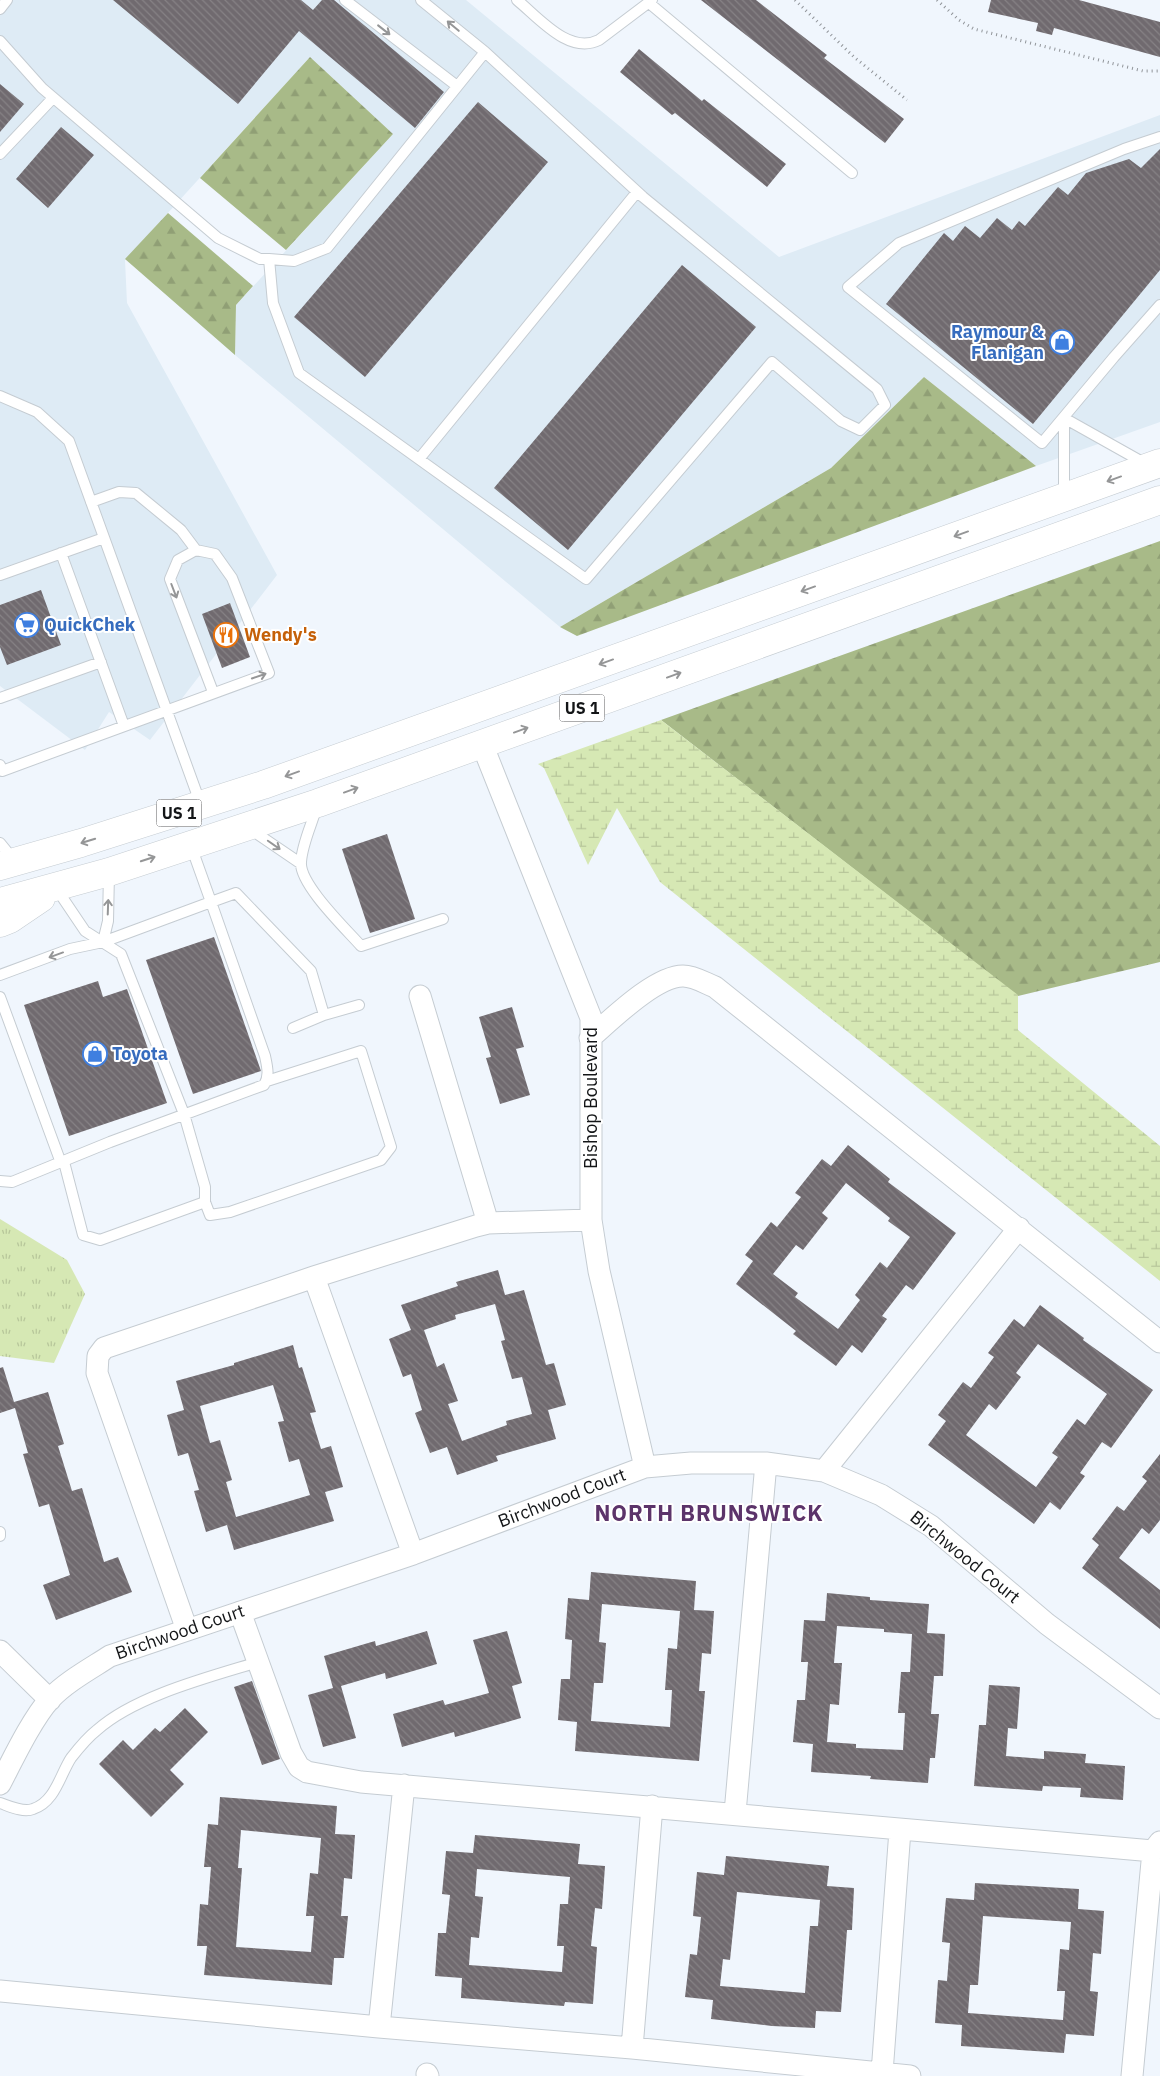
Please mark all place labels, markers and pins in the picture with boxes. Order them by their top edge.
place label: Raymour & Flanigan [951,320,1044,364]
shop icon: Raymour & Flanigan [1049,329,1075,355]
supermarket icon: QuickChek [14,612,40,638]
place label: QuickChek [44,613,136,636]
restaurant icon: Wendy's [213,622,239,648]
place label: Wendy's [244,623,317,646]
shop icon: Toyota [82,1041,108,1067]
place label: Toyota [112,1042,168,1065]

